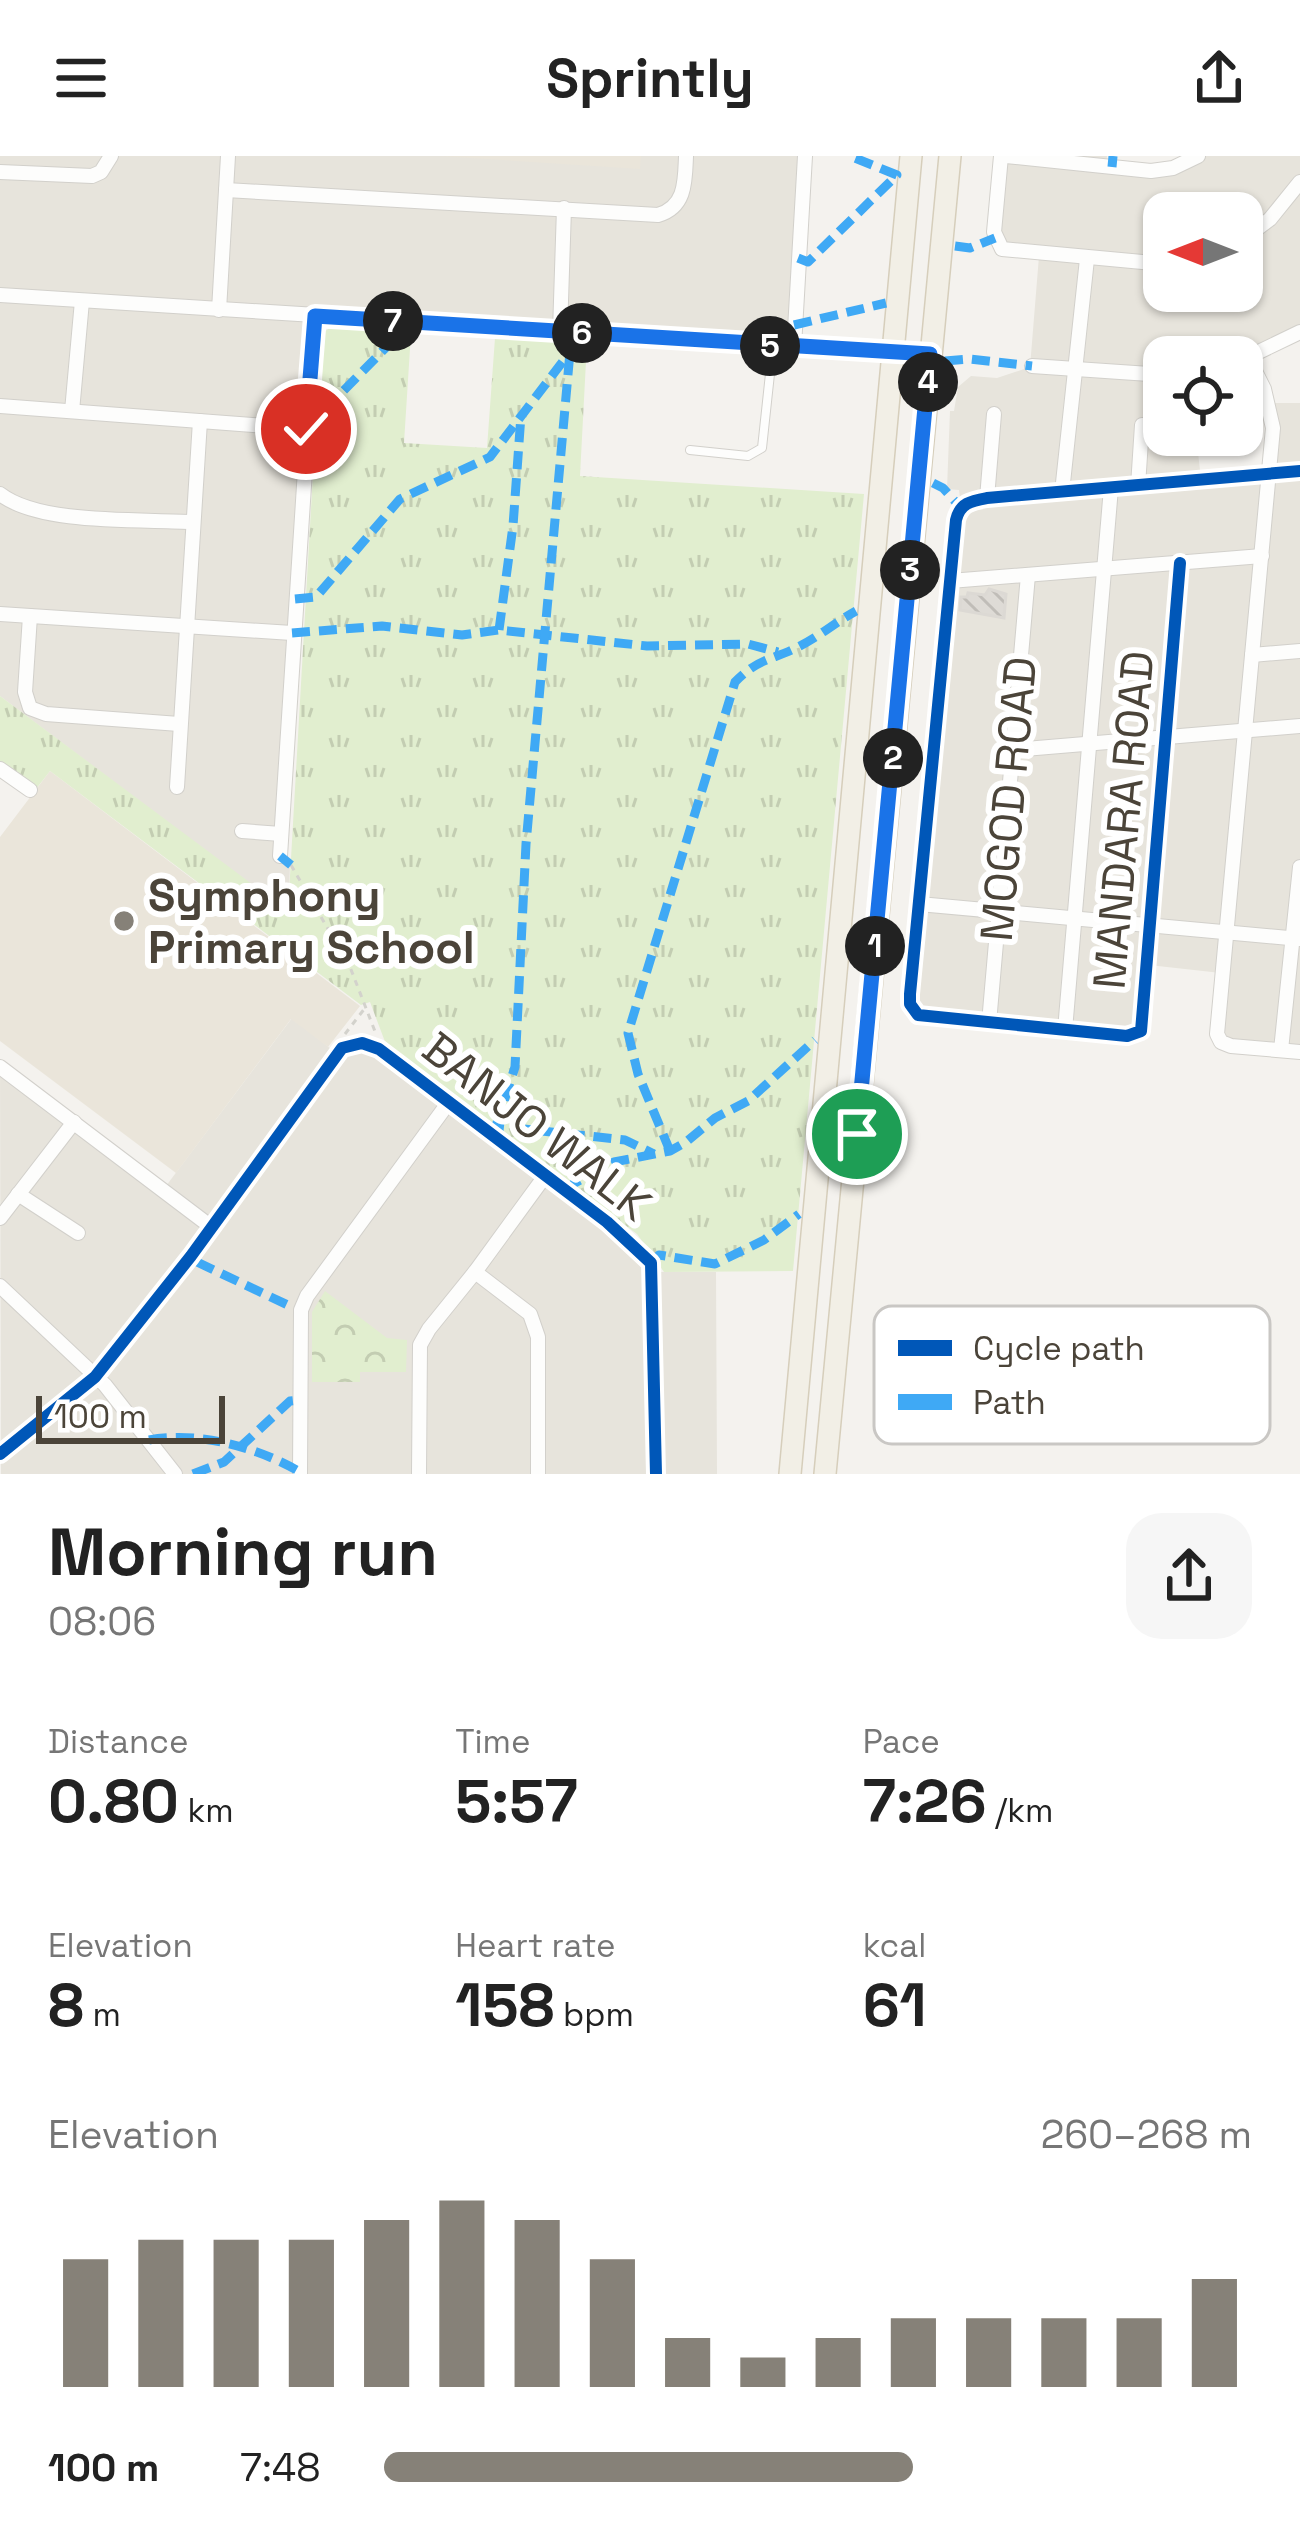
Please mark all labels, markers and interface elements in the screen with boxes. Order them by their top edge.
text: Sprintly [546,44,754,113]
icon: menu [48,45,114,111]
icon: share [1186,45,1252,111]
north arrow [1143,192,1263,312]
map controls [1143,192,1263,456]
pin: 7 [363,291,423,351]
text: 7 [384,300,402,342]
pin: 6 [552,303,612,363]
text: 6 [572,312,592,354]
pin: 5 [740,316,800,376]
text: 5 [760,325,780,367]
button: locate [1143,336,1263,456]
pin: 4 [898,352,958,412]
text: 4 [918,361,939,403]
pin [255,378,357,480]
icon: check [273,396,339,462]
pin: 3 [880,540,940,600]
text: 3 [900,549,920,591]
street label: MANDARA ROAD [1080,649,1167,991]
street label: MOGOD ROAD [968,654,1049,944]
pin: 2 [863,728,923,788]
text: 2 [883,737,903,779]
place label: Symphony Primary School [148,867,475,976]
marker: Symphony Primary School [111,908,137,934]
pin: 1 [845,916,905,976]
text: 1 [868,925,882,967]
street label: BANJO WALK [411,1020,662,1233]
pin [806,1083,908,1185]
icon: arrive [824,1101,890,1167]
legend [874,1306,1270,1444]
text: Cycle path [973,1328,1145,1370]
text: Path [973,1382,1046,1424]
scale bar [36,1390,225,1443]
text: 100 m [54,1396,147,1438]
text: Morning run [48,1510,438,1594]
button: share [1126,1513,1252,1639]
text: 08:06 [48,1597,156,1646]
text: Distance [48,1721,189,1763]
text: Time [455,1721,530,1763]
text: Pace [863,1721,940,1763]
text: 0.80 [48,1763,179,1840]
text: 5:57 [455,1763,578,1840]
text: 7:26 [863,1763,987,1840]
text: km [179,1790,234,1832]
text: /km [987,1790,1053,1832]
text: Elevation [48,1925,193,1967]
text: Heart rate [455,1925,616,1967]
text: kcal [863,1925,926,1967]
text: 8 [48,1967,84,2044]
text: 158 [455,1967,554,2044]
text: 61 [863,1967,927,2044]
text: m [84,1994,121,2036]
text: bpm [554,1994,634,2036]
text: Elevation [48,2110,219,2159]
text: 260–268 m [1041,2110,1252,2159]
text: 100 m [48,2443,159,2492]
text: 7:48 [240,2443,321,2492]

